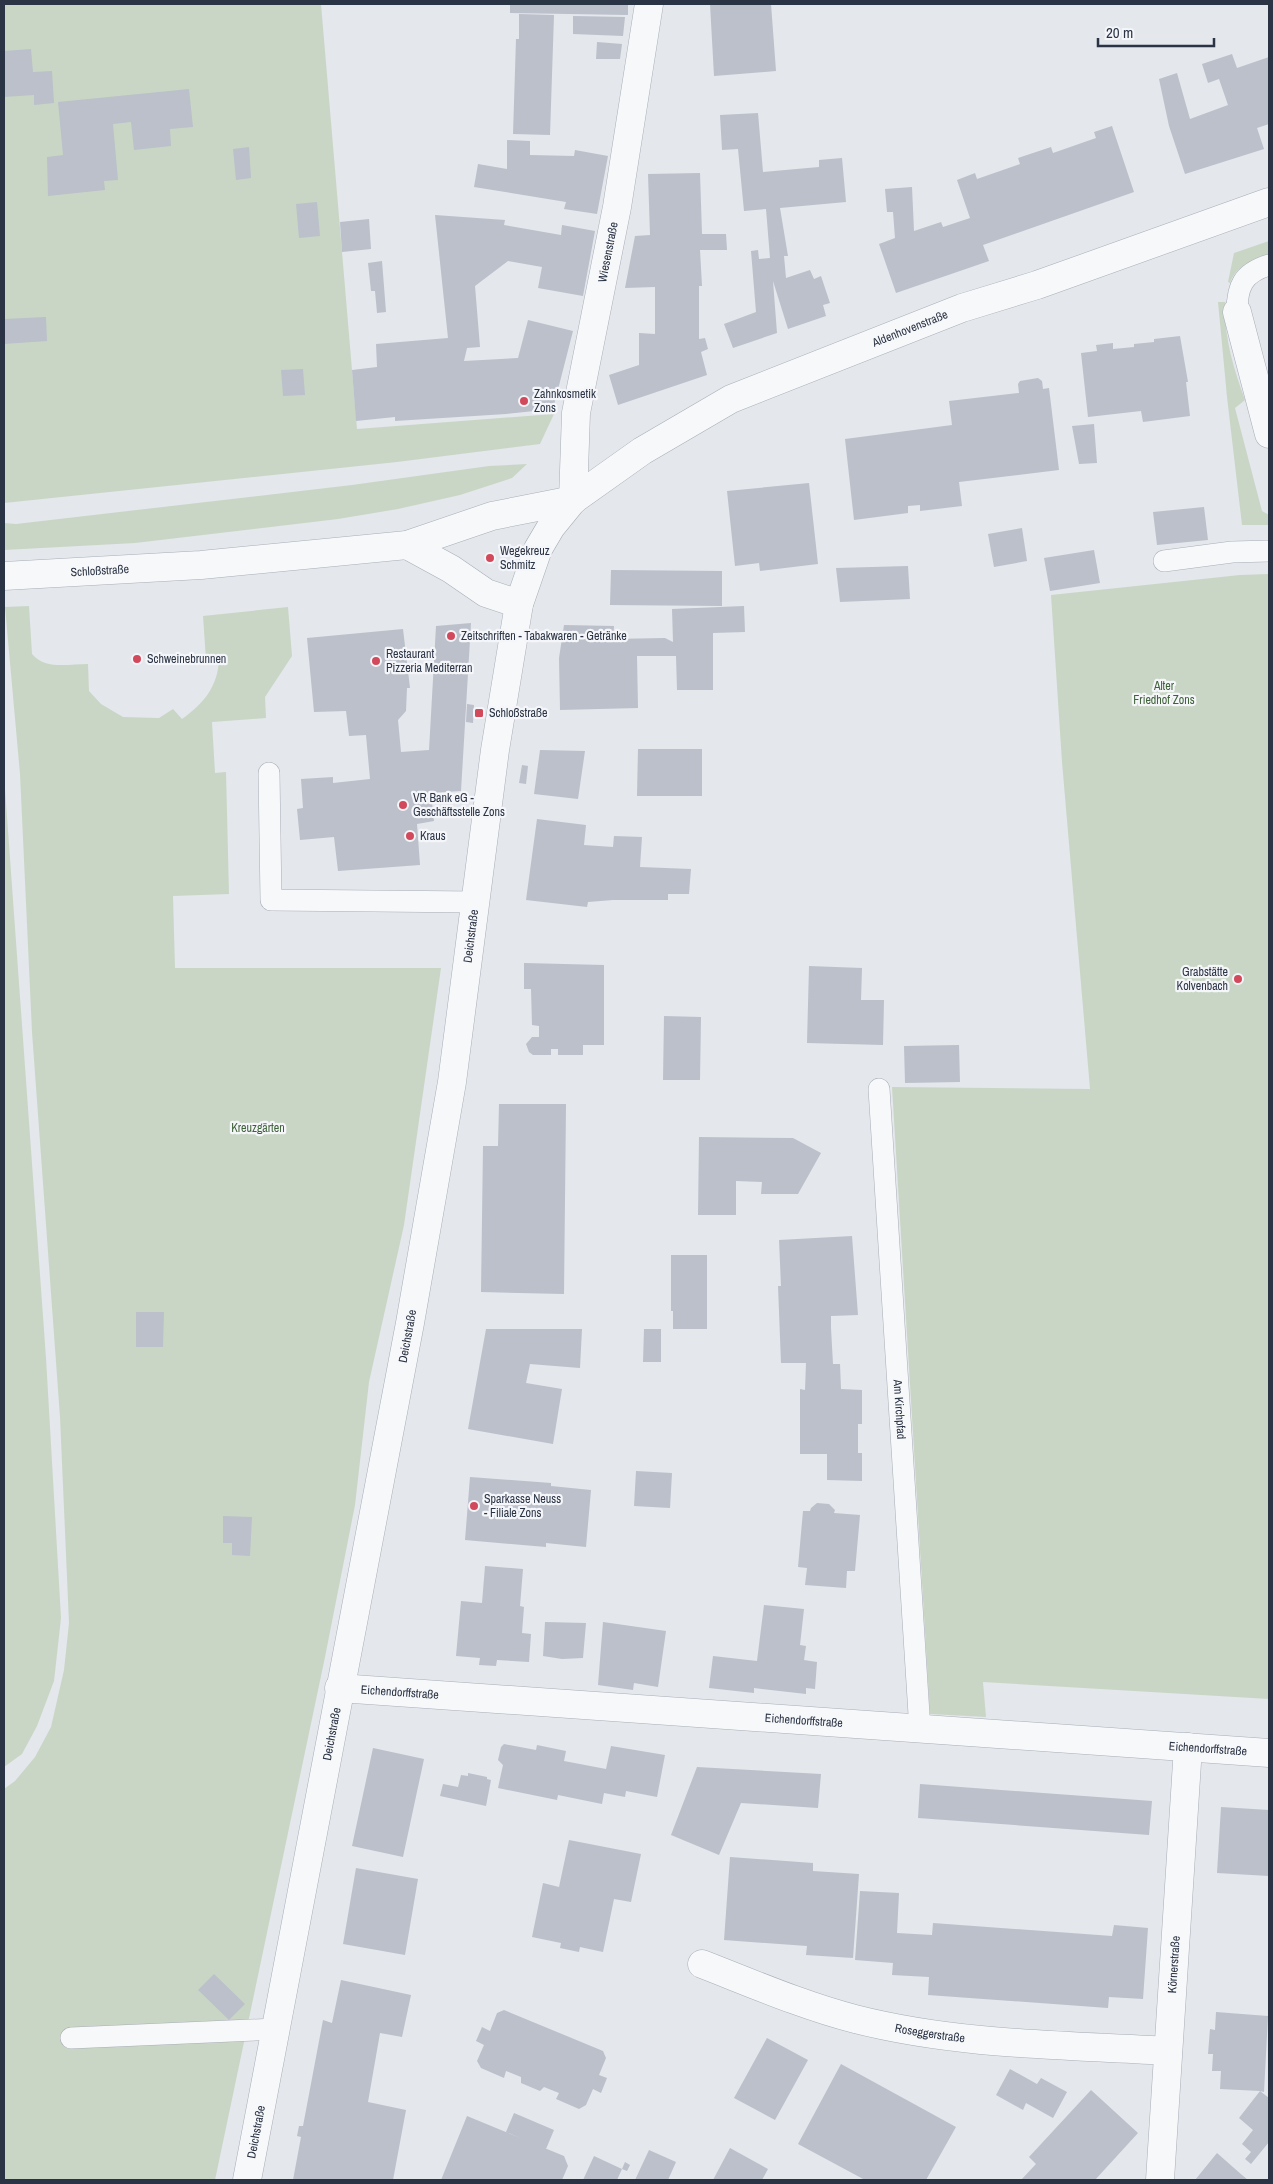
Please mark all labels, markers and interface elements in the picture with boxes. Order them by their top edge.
scale bar [1098,15,1214,47]
text: 20 m [1106,22,1133,43]
street label: Wiesenstraße [594,221,622,284]
street label: Aldenhovenstraße [869,306,950,351]
place label: Zahnkosmetik Zons [534,386,596,416]
marker: Zahnkosmetik Zons [518,395,530,407]
place label: Wegekreuz Schmitz [500,543,550,573]
marker: Wegekreuz Schmitz [484,552,496,564]
street label: Schloßstraße [70,561,130,580]
place label: Zeitschriften - Tabakwaren - Getränke [461,628,627,644]
marker: Zeitschriften - Tabakwaren - Getränke [445,630,457,642]
place label: Restaurant Pizzeria Mediterran [386,646,472,676]
place label: Schweinebrunnen [147,651,226,667]
marker: Schweinebrunnen [131,653,143,665]
marker: Restaurant Pizzeria Mediterran [370,655,382,667]
park label: Alter Friedhof Zons [1133,678,1195,708]
place label: Schloßstraße [489,705,548,721]
marker: Schloßstraße [473,707,485,719]
place label: VR Bank eG - Geschäftsstelle Zons [413,790,505,820]
marker: VR Bank eG - Geschäftsstelle Zons [397,799,409,811]
place label: Kraus [420,828,446,844]
marker: Kraus [404,830,416,842]
street label: Deichstraße [460,909,482,964]
place label: Grabstätte Kolvenbach [1177,964,1228,994]
marker: Grabstätte Kolvenbach [1232,973,1244,985]
park label: Kreuzgärten [231,1120,285,1136]
street label: Deichstraße [395,1308,420,1364]
street label: Am Kirchpfad [890,1378,909,1440]
place label: Sparkasse Neuss - Filiale Zons [484,1491,561,1521]
marker: Sparkasse Neuss - Filiale Zons [468,1500,480,1512]
street label: Eichendorffstraße [360,1682,439,1703]
street label: Deichstraße [319,1706,345,1762]
street label: Eichendorffstraße [764,1710,843,1731]
street label: Eichendorffstraße [1168,1738,1247,1759]
street label: Körnerstraße [1164,1935,1184,1994]
street label: Roseggerstraße [894,2020,966,2046]
street label: Deichstraße [243,2104,269,2160]

